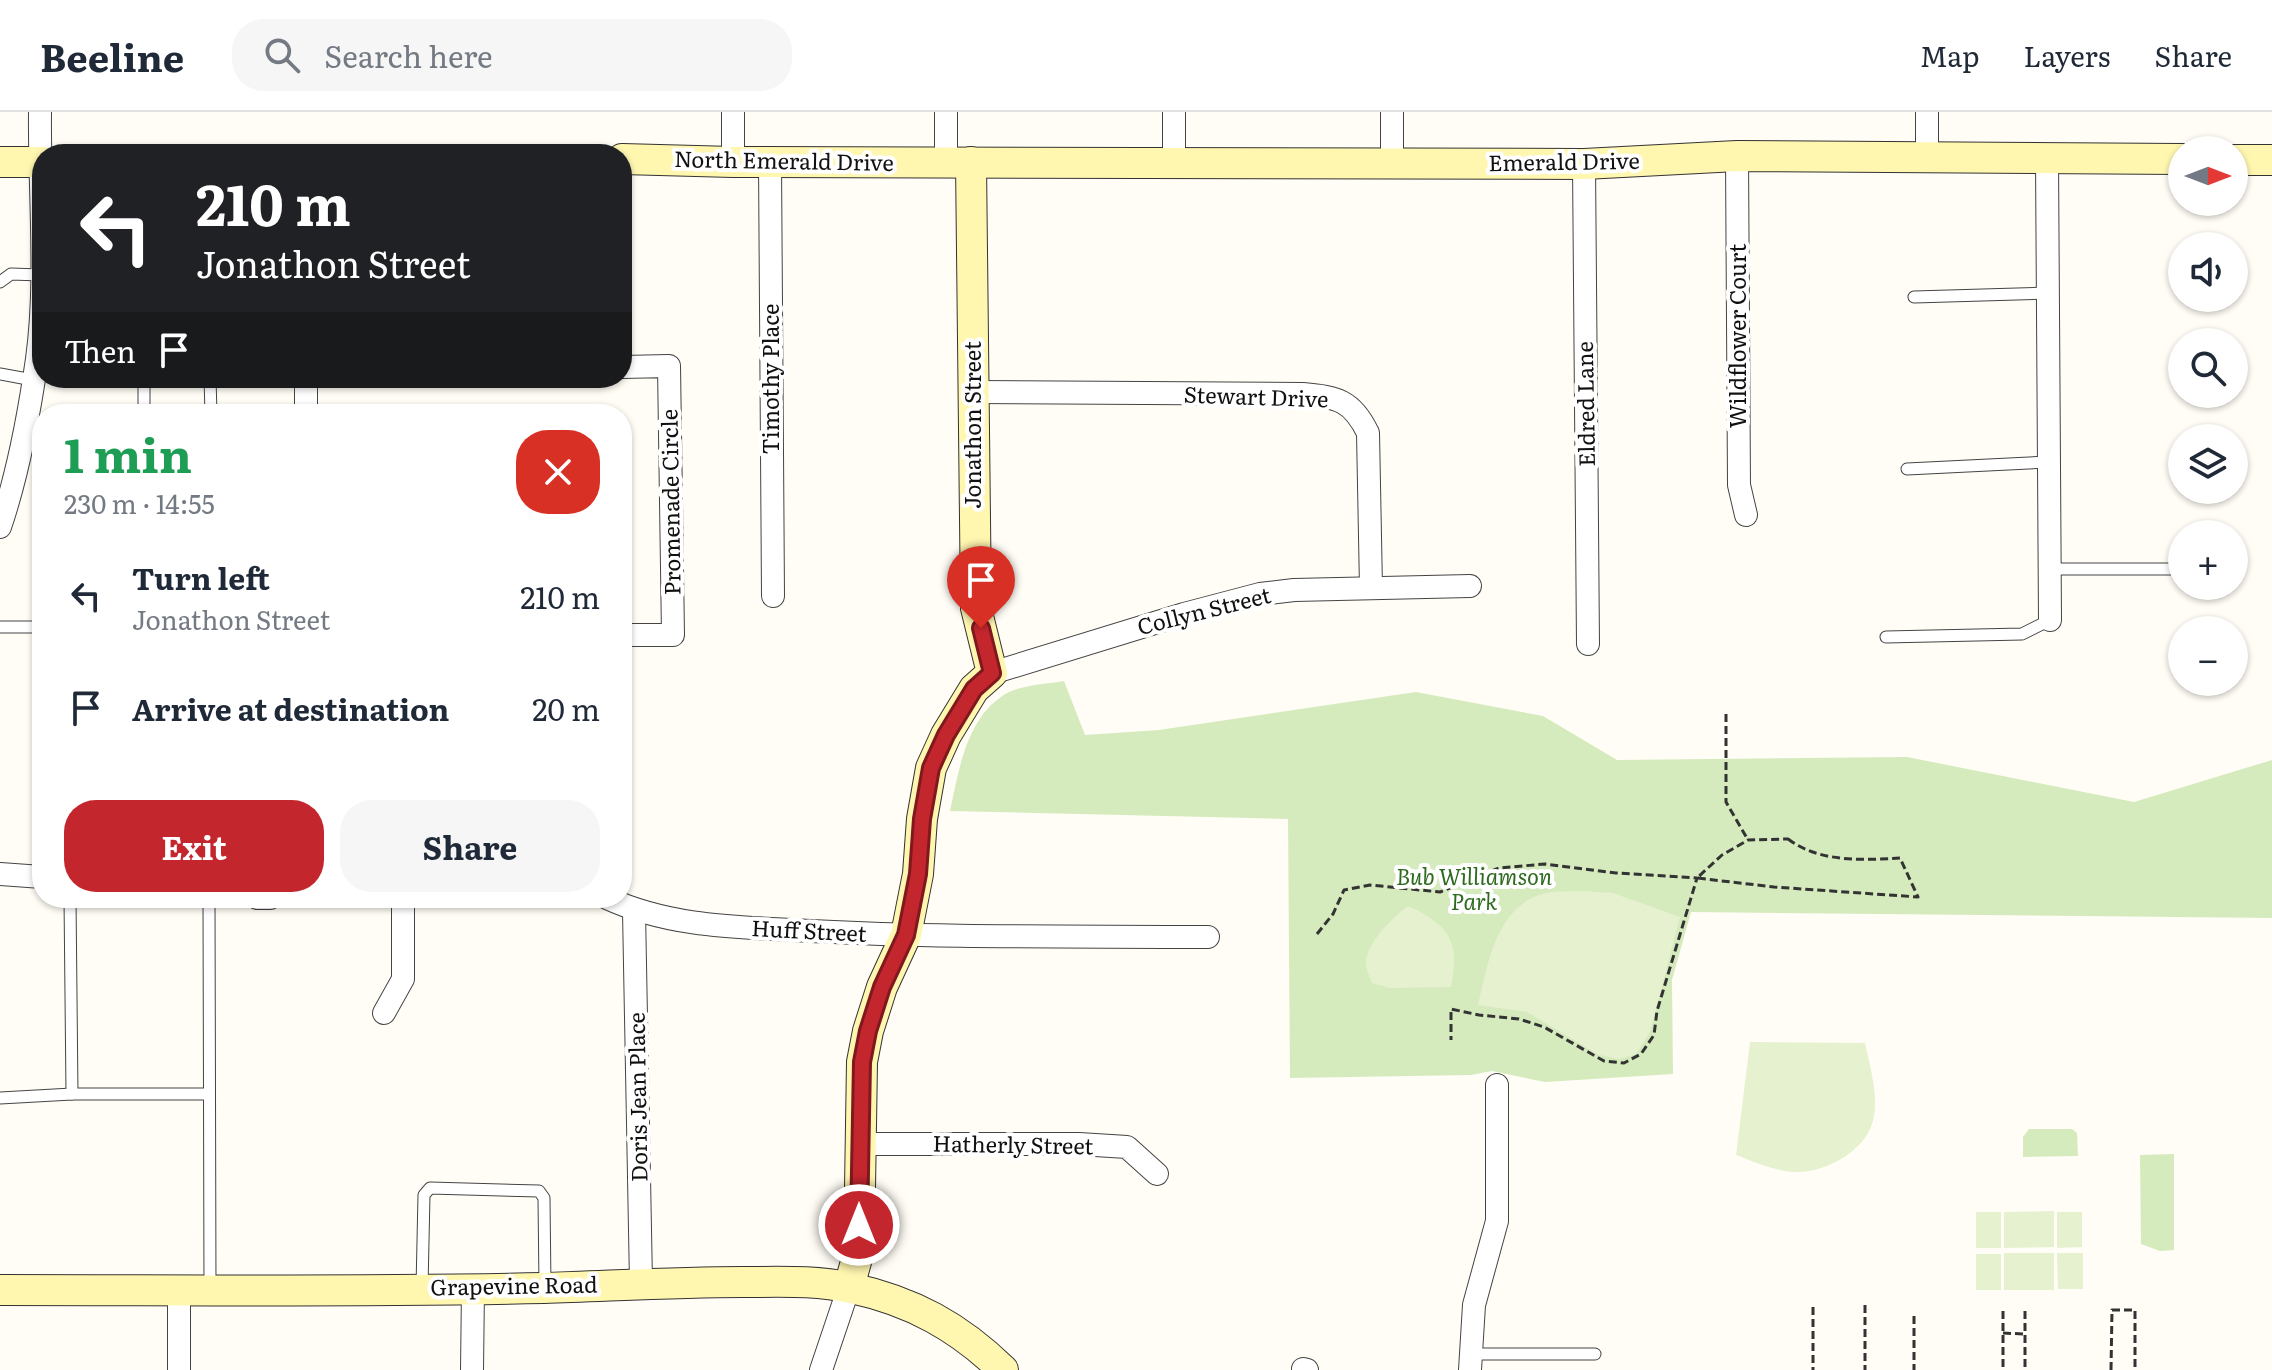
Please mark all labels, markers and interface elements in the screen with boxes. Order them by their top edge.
search box [232,19,792,91]
text: Beeline [40,27,184,84]
icon: search [260,33,304,77]
text: Search here [324,33,493,77]
text: Map [1920,34,1979,76]
text: Layers [2023,34,2110,76]
text: Share [2154,34,2232,76]
north arrow [2168,136,2248,216]
map controls [2168,136,2248,696]
street label: North Emerald Drive [674,141,894,178]
street label: Emerald Drive [1488,143,1640,178]
text: 210 m [196,160,351,243]
icon: left [64,176,168,280]
button: sound [2168,232,2248,312]
text: Jonathon Street [196,236,470,289]
street label: Wildflower Court [1720,244,1753,428]
street label: Timothy Place [753,303,786,455]
text: Then [64,328,136,372]
icon: arrive [152,328,196,372]
button: search [2168,328,2248,408]
street label: Jonathon Street [955,341,988,509]
street label: Eldred Lane [1567,341,1602,467]
street label: Stewart Drive [1183,376,1329,415]
street label: Promenade Circle [651,409,688,595]
text: 1 min [64,417,192,488]
button: layers [2168,424,2248,504]
button: close [516,430,600,514]
text: 230 m · 14:55 [64,483,215,522]
button: + [2168,520,2248,600]
pin [947,546,1015,628]
text: Turn left [132,555,270,599]
icon: arrive [959,558,1003,602]
icon: left [64,574,108,618]
text: 210 m [520,574,600,618]
street label: Collyn Street [1133,577,1274,642]
text: Jonathon Street [132,599,330,638]
button: − [2168,616,2248,696]
icon: arrive [64,686,108,730]
text: Arrive at destination [132,686,449,730]
text: 20 m [532,686,600,730]
button: Exit [64,800,324,892]
button: Share [340,800,600,892]
park label: Bub Williamson Park [1396,859,1552,917]
street label: Huff Street [751,910,868,949]
street label: Doris Jean Place [619,1012,654,1182]
street label: Hatherly Street [932,1126,1094,1161]
position arrow [817,1183,901,1267]
street label: Grapevine Road [430,1267,598,1302]

